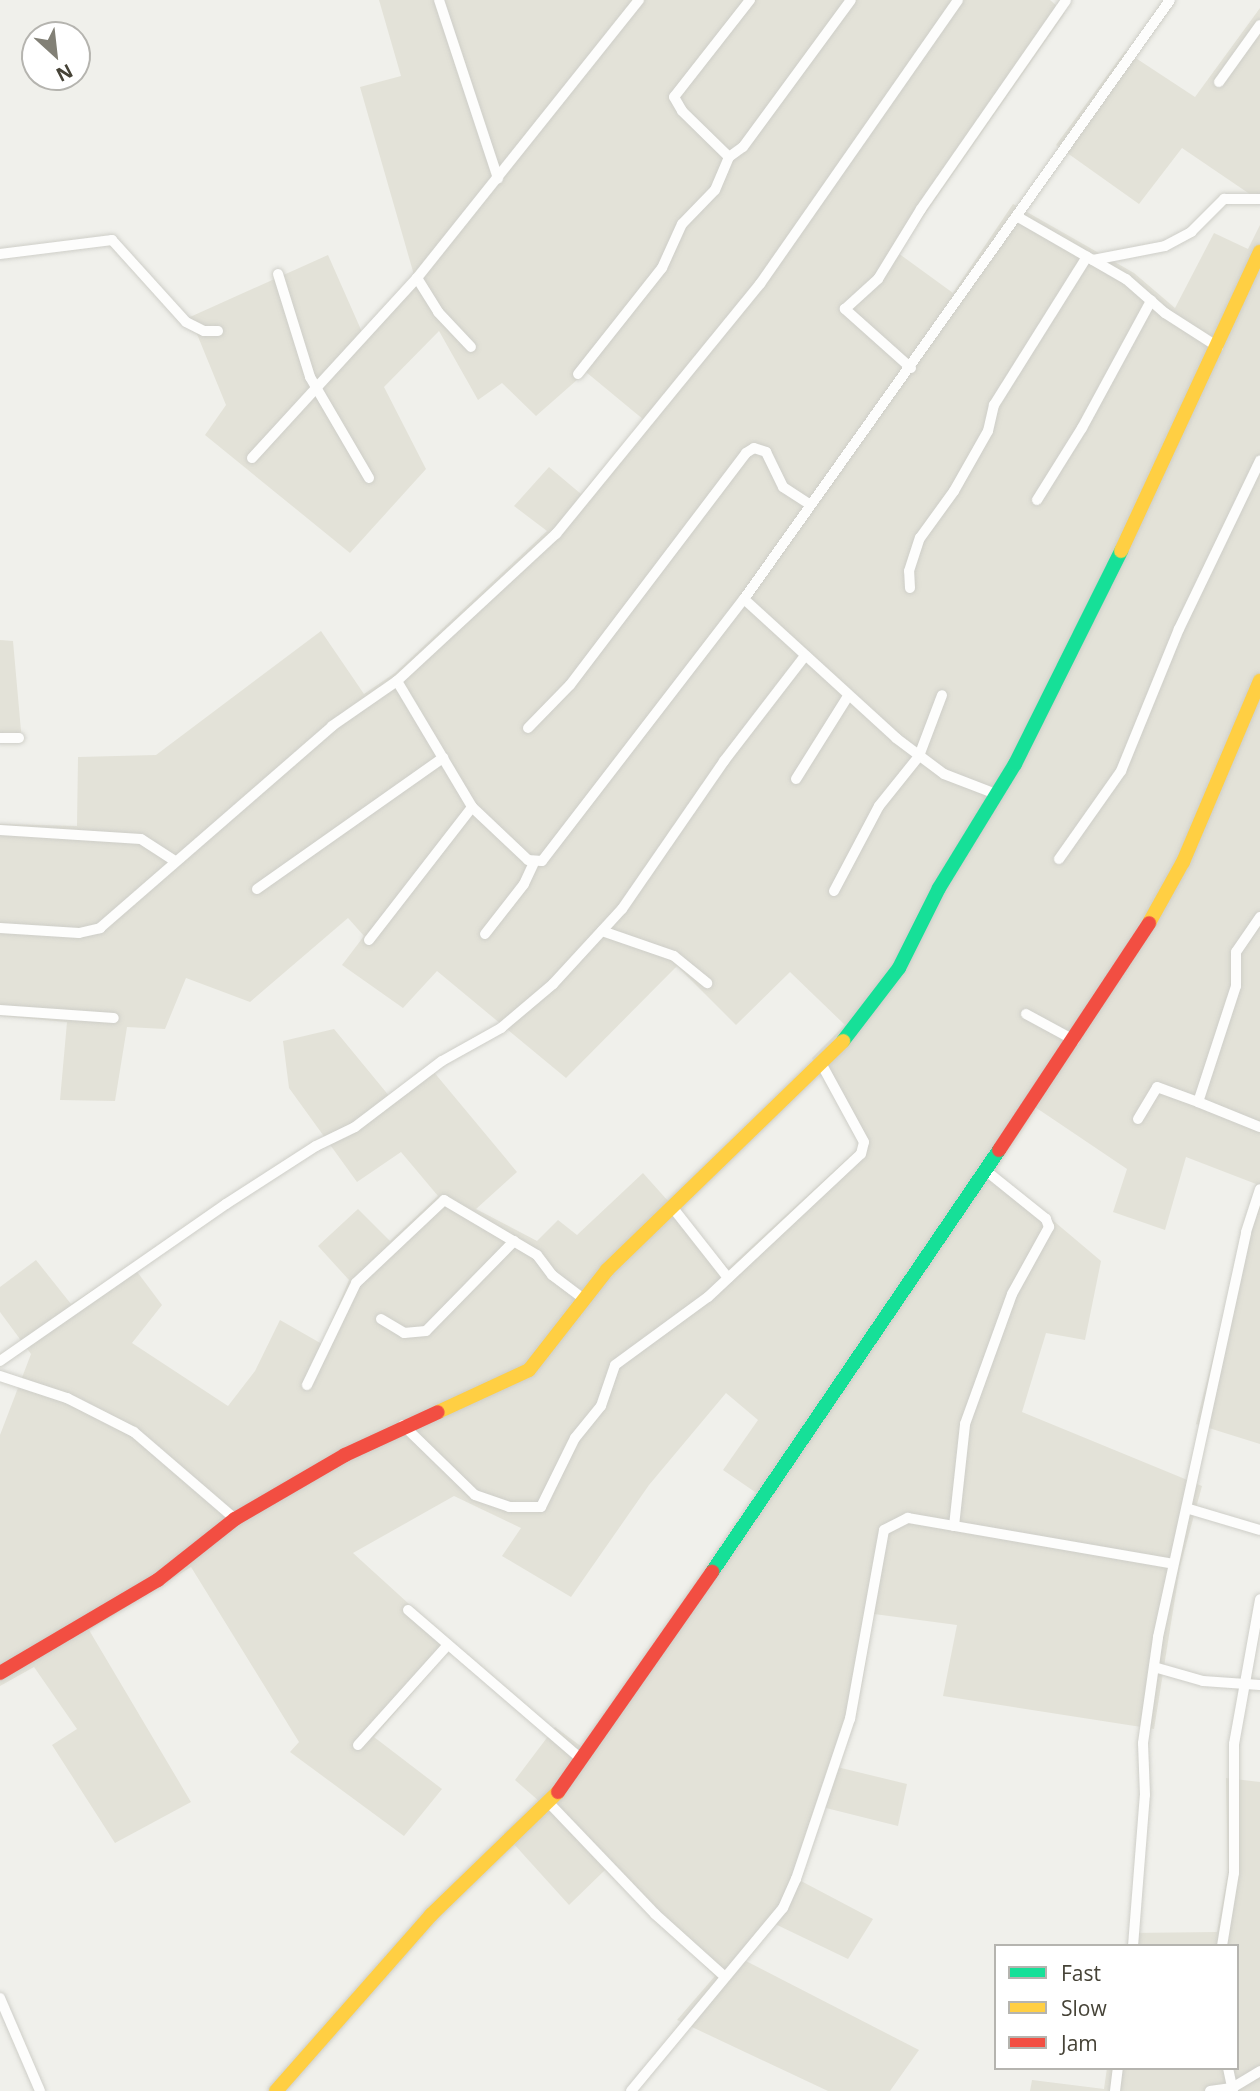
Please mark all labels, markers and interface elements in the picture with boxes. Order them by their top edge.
north arrow [21,21,91,91]
text: N [52,58,77,88]
legend [994,1944,1239,2070]
text: Fast [1061,1959,1101,1987]
text: Slow [1061,1994,1107,2022]
text: Jam [1061,2029,1098,2057]

